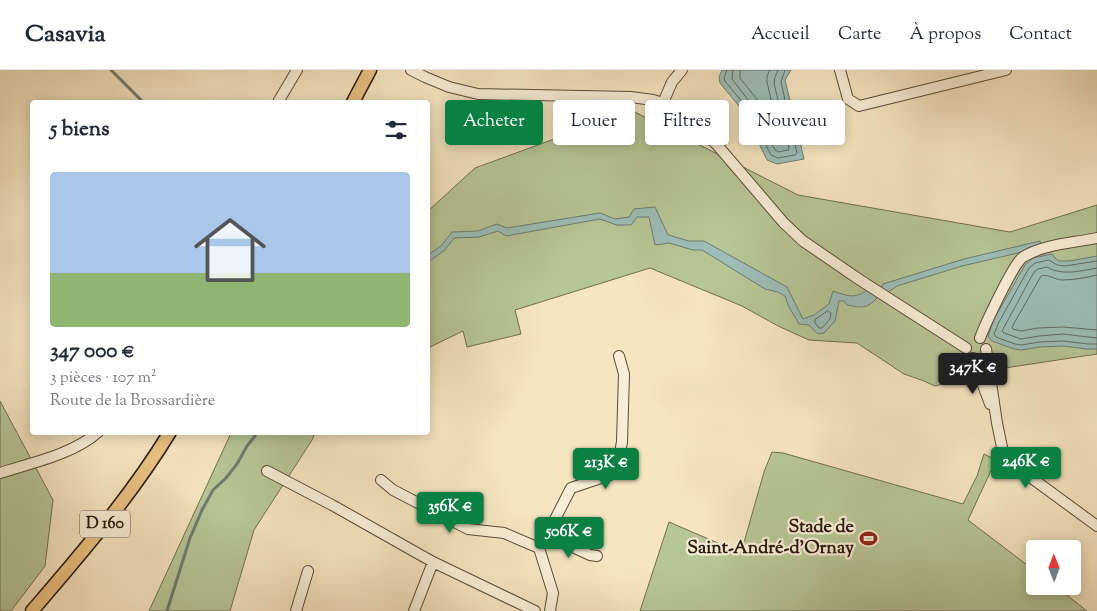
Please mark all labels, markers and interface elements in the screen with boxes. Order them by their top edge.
text: Casavia [25,18,106,52]
text: Accueil [751,22,810,48]
text: Carte [838,22,882,48]
text: À propos [910,22,981,48]
text: Contact [1009,22,1072,48]
chip: Acheter [445,100,543,145]
chip: Louer [553,100,635,145]
chip: Filtres [645,100,729,145]
chip: Nouveau [739,100,845,145]
text: 5 biens [50,115,109,145]
icon: filters [382,116,410,144]
icon: home [185,205,275,295]
text: 347 000 € [50,337,135,367]
pin: 347K € [932,352,1014,395]
text: 347K € [949,357,997,380]
text: 3 pièces · 107 m² [50,367,156,390]
text: Route de la Brossardière [50,390,215,413]
pin: 246K € [985,446,1067,489]
pin: 213K € [565,448,647,490]
text: 246K € [1002,451,1050,474]
text: 213K € [584,452,628,475]
pin: 356K € [409,492,491,534]
text: 356K € [428,496,472,519]
road number: D 160 [80,510,130,538]
place label: Stade de Saint-André-d'Ornay [687,515,855,562]
pin: 506K € [528,516,610,559]
text: 506K € [546,521,592,544]
sports icon: Stade de Saint-André-d'Ornay [858,528,878,548]
north arrow [1026,540,1081,595]
map controls [1026,540,1081,595]

